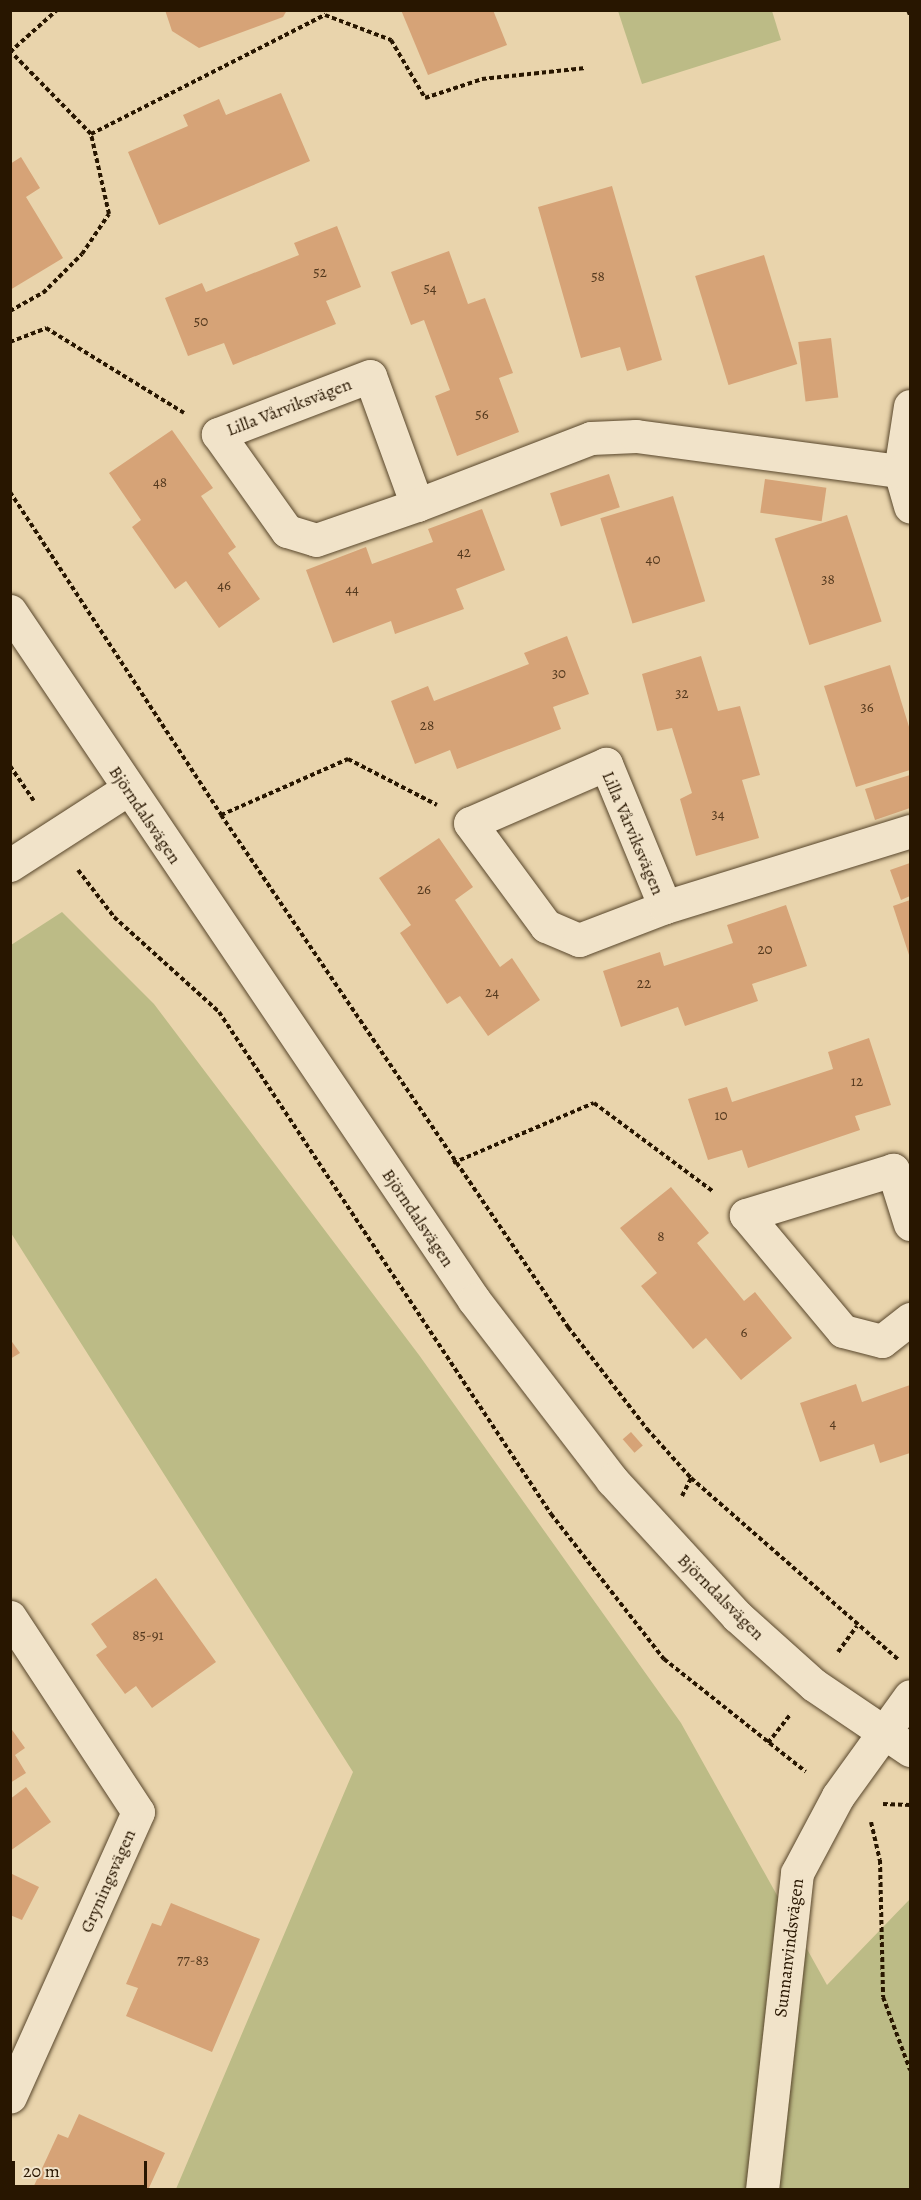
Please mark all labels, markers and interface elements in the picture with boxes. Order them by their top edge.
house number: 52 [313,264,327,282]
house number: 58 [591,268,605,286]
house number: 54 [423,280,437,298]
house number: 50 [194,313,208,331]
street label: Lilla Vårviksvägen [223,373,355,441]
house number: 56 [475,406,489,424]
house number: 48 [153,474,167,492]
house number: 42 [457,544,471,562]
house number: 40 [646,551,660,569]
house number: 38 [821,571,835,589]
house number: 46 [217,577,231,595]
house number: 44 [345,581,359,599]
house number: 30 [552,665,566,683]
house number: 32 [675,685,689,703]
house number: 36 [860,699,874,717]
house number: 28 [420,717,434,735]
street label: Björndalsvägen [104,762,186,868]
street label: Lilla Vårviksvägen [597,768,669,898]
house number: 34 [711,806,725,824]
house number: 26 [417,881,431,899]
house number: 20 [757,941,773,959]
house number: 22 [637,975,651,993]
house number: 24 [485,984,499,1002]
house number: 12 [851,1073,863,1091]
house number: 10 [714,1107,728,1125]
street label: Björndalsvägen [377,1165,459,1271]
house number: 8 [657,1228,665,1246]
house number: 6 [741,1324,747,1342]
house number: 4 [830,1415,836,1433]
street label: Björndalsvägen [673,1549,769,1645]
house number: 85-91 [132,1627,164,1645]
street label: Gryningsvägen [76,1826,140,1936]
street label: Sunnanvindsvägen [770,1877,808,2019]
house number: 77-83 [177,1952,209,1970]
scale bar [15,2149,150,2187]
text: 20 m [23,2159,60,2183]

